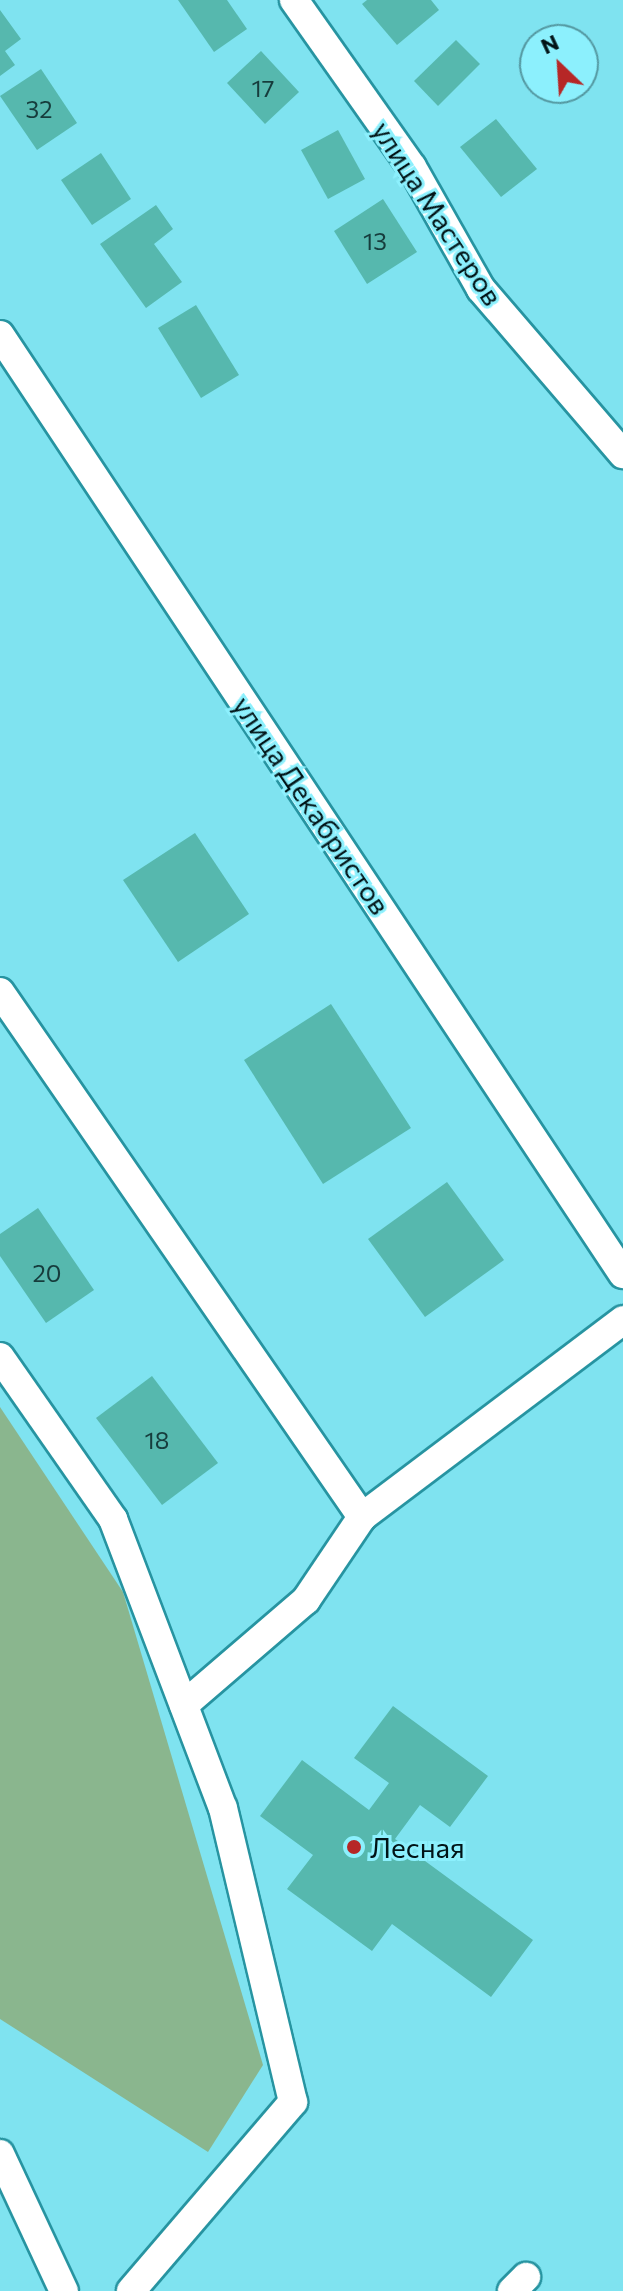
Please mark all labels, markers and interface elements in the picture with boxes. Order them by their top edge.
north arrow [519,24,599,104]
text: N [536,28,563,59]
house number: 17 [252,74,274,102]
house number: 32 [26,95,52,123]
street label: улица Мастеров [366,115,510,311]
house number: 13 [363,227,387,255]
street label: улица Декабристов [227,690,397,920]
house number: 20 [33,1259,61,1287]
house number: 18 [145,1426,169,1454]
place label: Лесная [370,1830,465,1864]
marker: Лесная [345,1838,363,1856]

